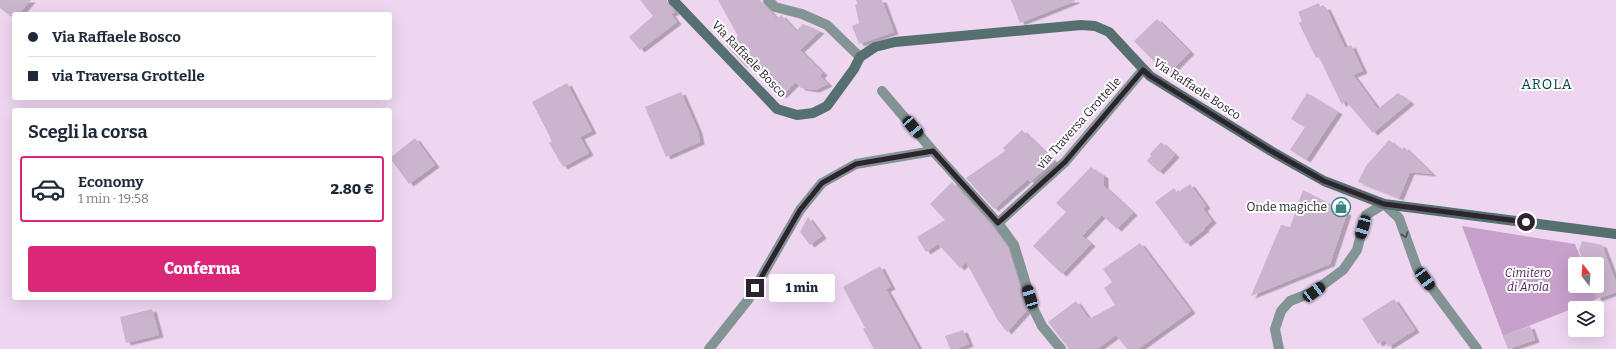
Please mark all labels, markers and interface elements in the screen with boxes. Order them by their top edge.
street label: Via Raffaele Bosco [709,18,789,100]
text: Via Raffaele Bosco [52,28,181,46]
street label: Via Raffaele Bosco [1151,56,1243,122]
text: via Traversa Grottelle [52,67,205,85]
street label: via Traversa Grottelle [1034,74,1124,172]
district label: AROLA [1521,76,1573,93]
car [901,114,925,140]
text: Scegli la corsa [28,121,148,143]
icon: car [30,171,66,207]
text: Economy [78,173,144,191]
text: 2.80 € [331,180,374,198]
text: 1 min · 19:58 [78,191,149,206]
shop icon: Onde magiche [1330,196,1352,218]
place label: Onde magiche [1246,200,1327,214]
route start [1517,213,1535,231]
car [1354,214,1372,240]
one-way arrow [1400,231,1409,238]
button: Conferma [28,246,376,292]
north arrow [1568,257,1604,293]
map controls [1568,257,1604,337]
car [1413,266,1437,292]
park label: Cimitero di Arola [1505,266,1551,294]
callout: 1 min [769,274,835,302]
route end [746,279,764,297]
text: 1 min [785,280,819,295]
car [1301,280,1327,304]
car [1021,284,1039,310]
button: layers [1568,301,1604,337]

